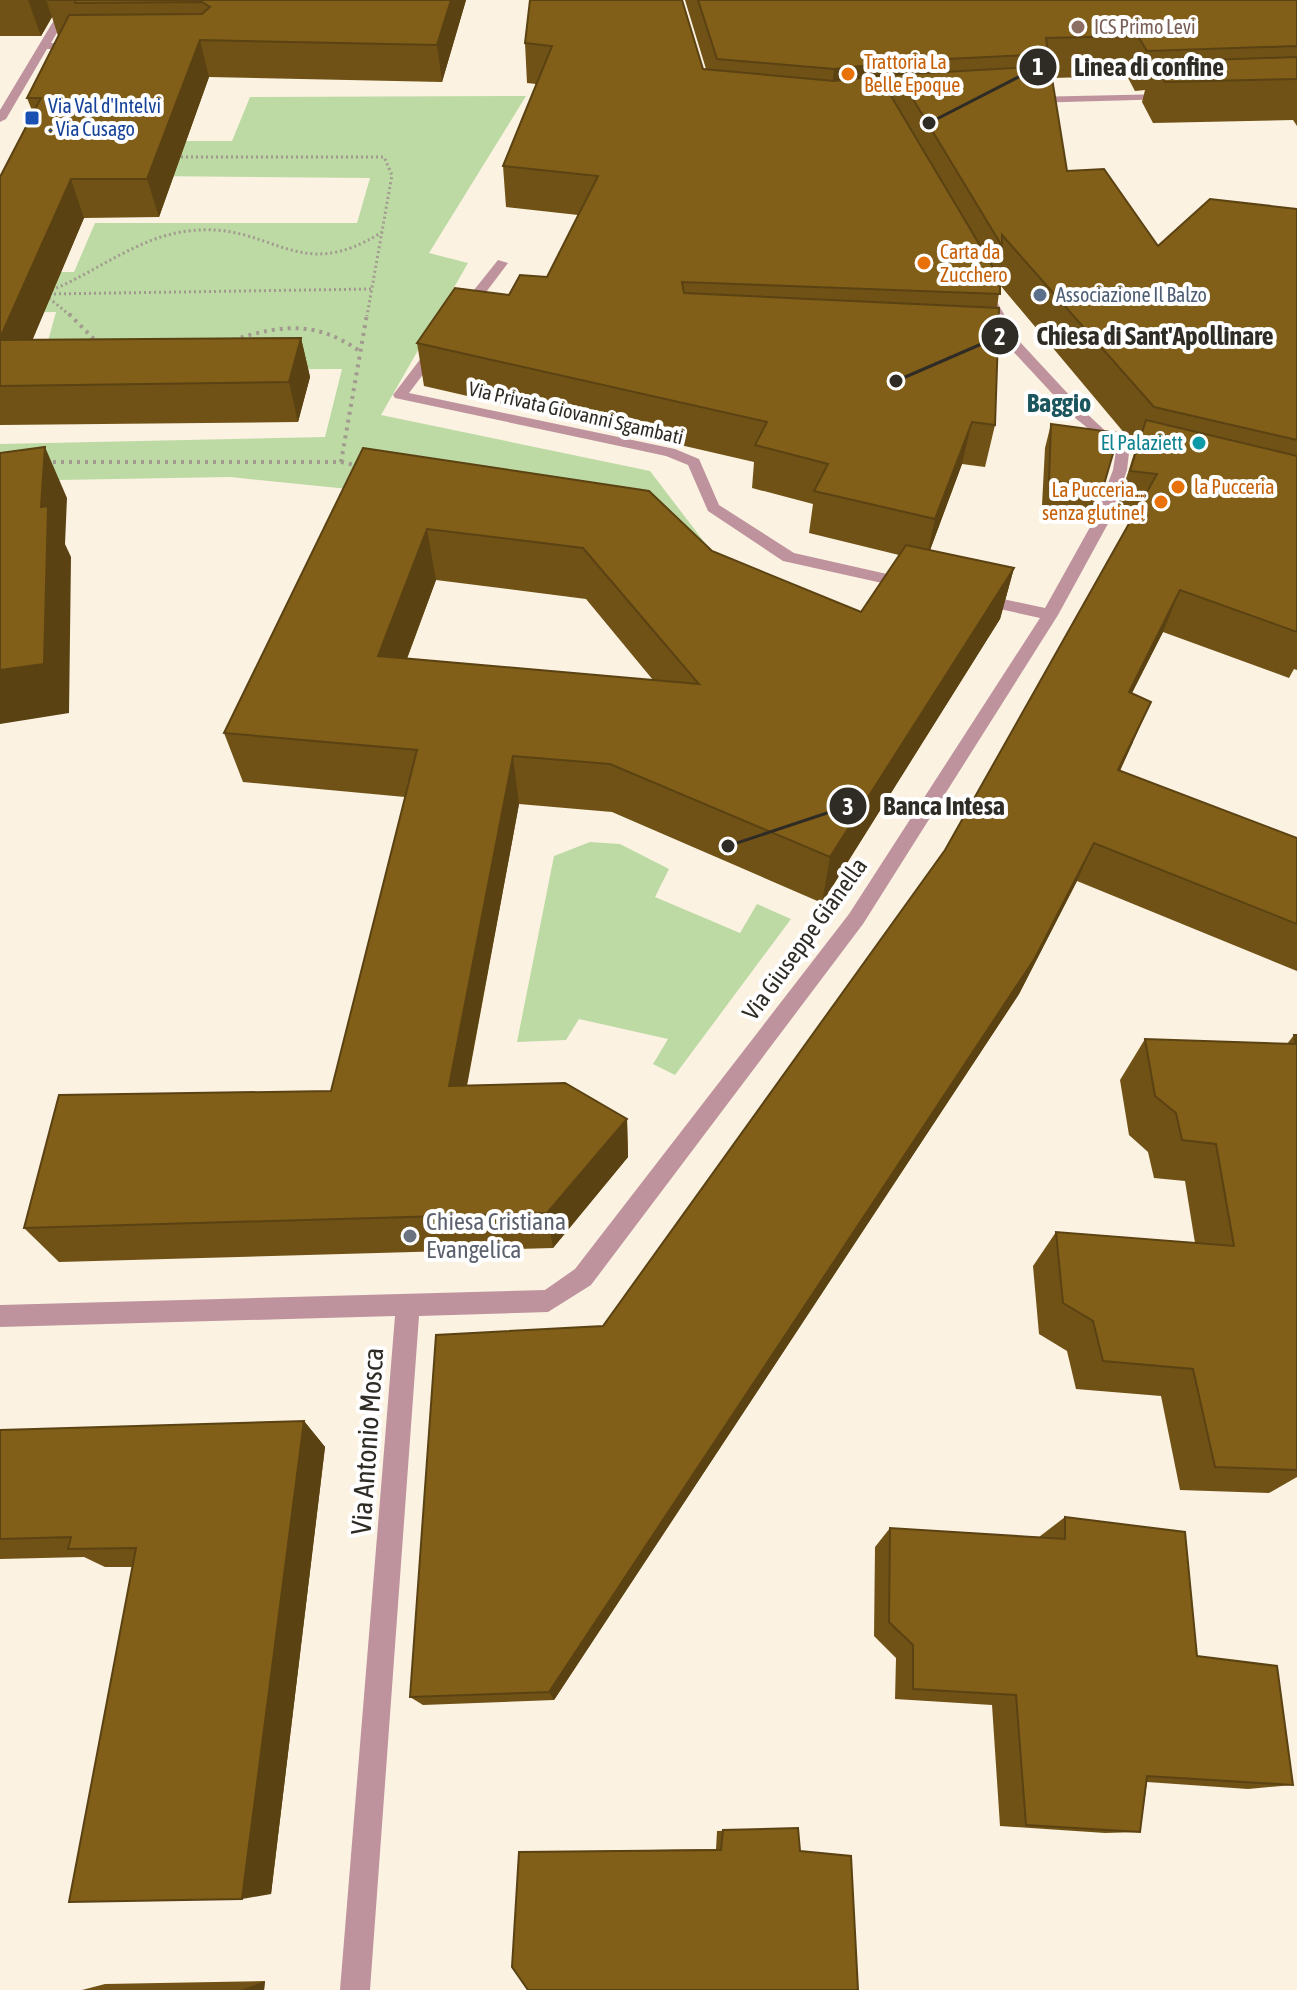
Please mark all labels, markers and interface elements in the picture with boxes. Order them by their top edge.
place label: ICS Primo Levi [1094,15,1196,38]
marker: ICS Primo Levi [1069,18,1087,36]
callout: Linea di confine [1018,42,1240,92]
place label: Trattoria La Belle Epoque [864,50,960,96]
text: Linea di confine [1074,52,1224,82]
text: 1 [1032,53,1044,80]
marker: Trattoria La Belle Epoque [839,65,857,83]
place label: Via Val d'Intelvi - Via Cusago [48,94,161,140]
marker: Via Val d'Intelvi - Via Cusago [23,109,41,127]
place label: Carta da Zucchero [940,240,1008,286]
marker: Carta da Zucchero [915,254,933,272]
place label: Associazione Il Balzo [1056,283,1207,306]
marker: Associazione Il Balzo [1031,286,1049,304]
callout: Chiesa di Sant'Apollinare [980,311,1290,361]
text: Chiesa di Sant'Apollinare [1036,321,1274,351]
text: 2 [994,323,1006,350]
street label: Via Privata Giovanni Sgambati [466,377,686,448]
district label: Baggio [1027,388,1091,418]
place label: El Palaziett [1101,431,1183,454]
marker: El Palaziett [1190,434,1208,452]
place label: la Pucceria [1194,475,1274,498]
place label: La Pucceria... senza glutine! [1042,478,1145,524]
marker: la Pucceria [1169,478,1187,496]
marker: La Pucceria... senza glutine! [1152,493,1170,511]
callout: Banca Intesa [828,781,1021,831]
text: Banca Intesa [883,791,1005,821]
text: 3 [842,793,854,820]
street label: Via Giuseppe Gianella [737,852,872,1025]
place label: Chiesa Cristiana Evangelica [426,1208,566,1263]
marker: Chiesa Cristiana Evangelica [401,1227,419,1245]
street label: Via Antonio Mosca [345,1346,389,1536]

